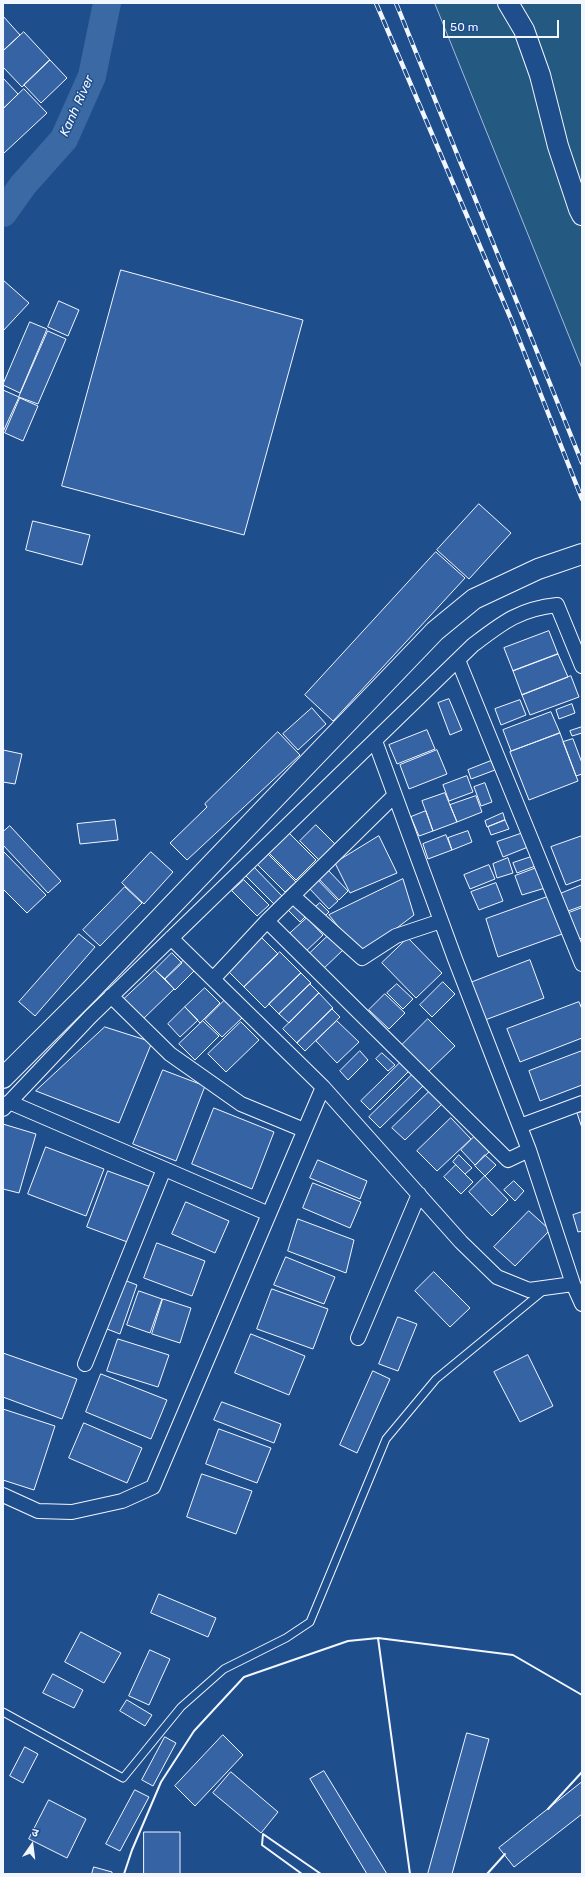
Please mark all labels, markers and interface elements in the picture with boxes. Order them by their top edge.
scale bar [445,12,561,38]
text: 50 m [450,20,478,34]
water label: Kanh River [57,73,97,139]
north arrow [12,1825,52,1865]
text: उ [30,1826,40,1840]

